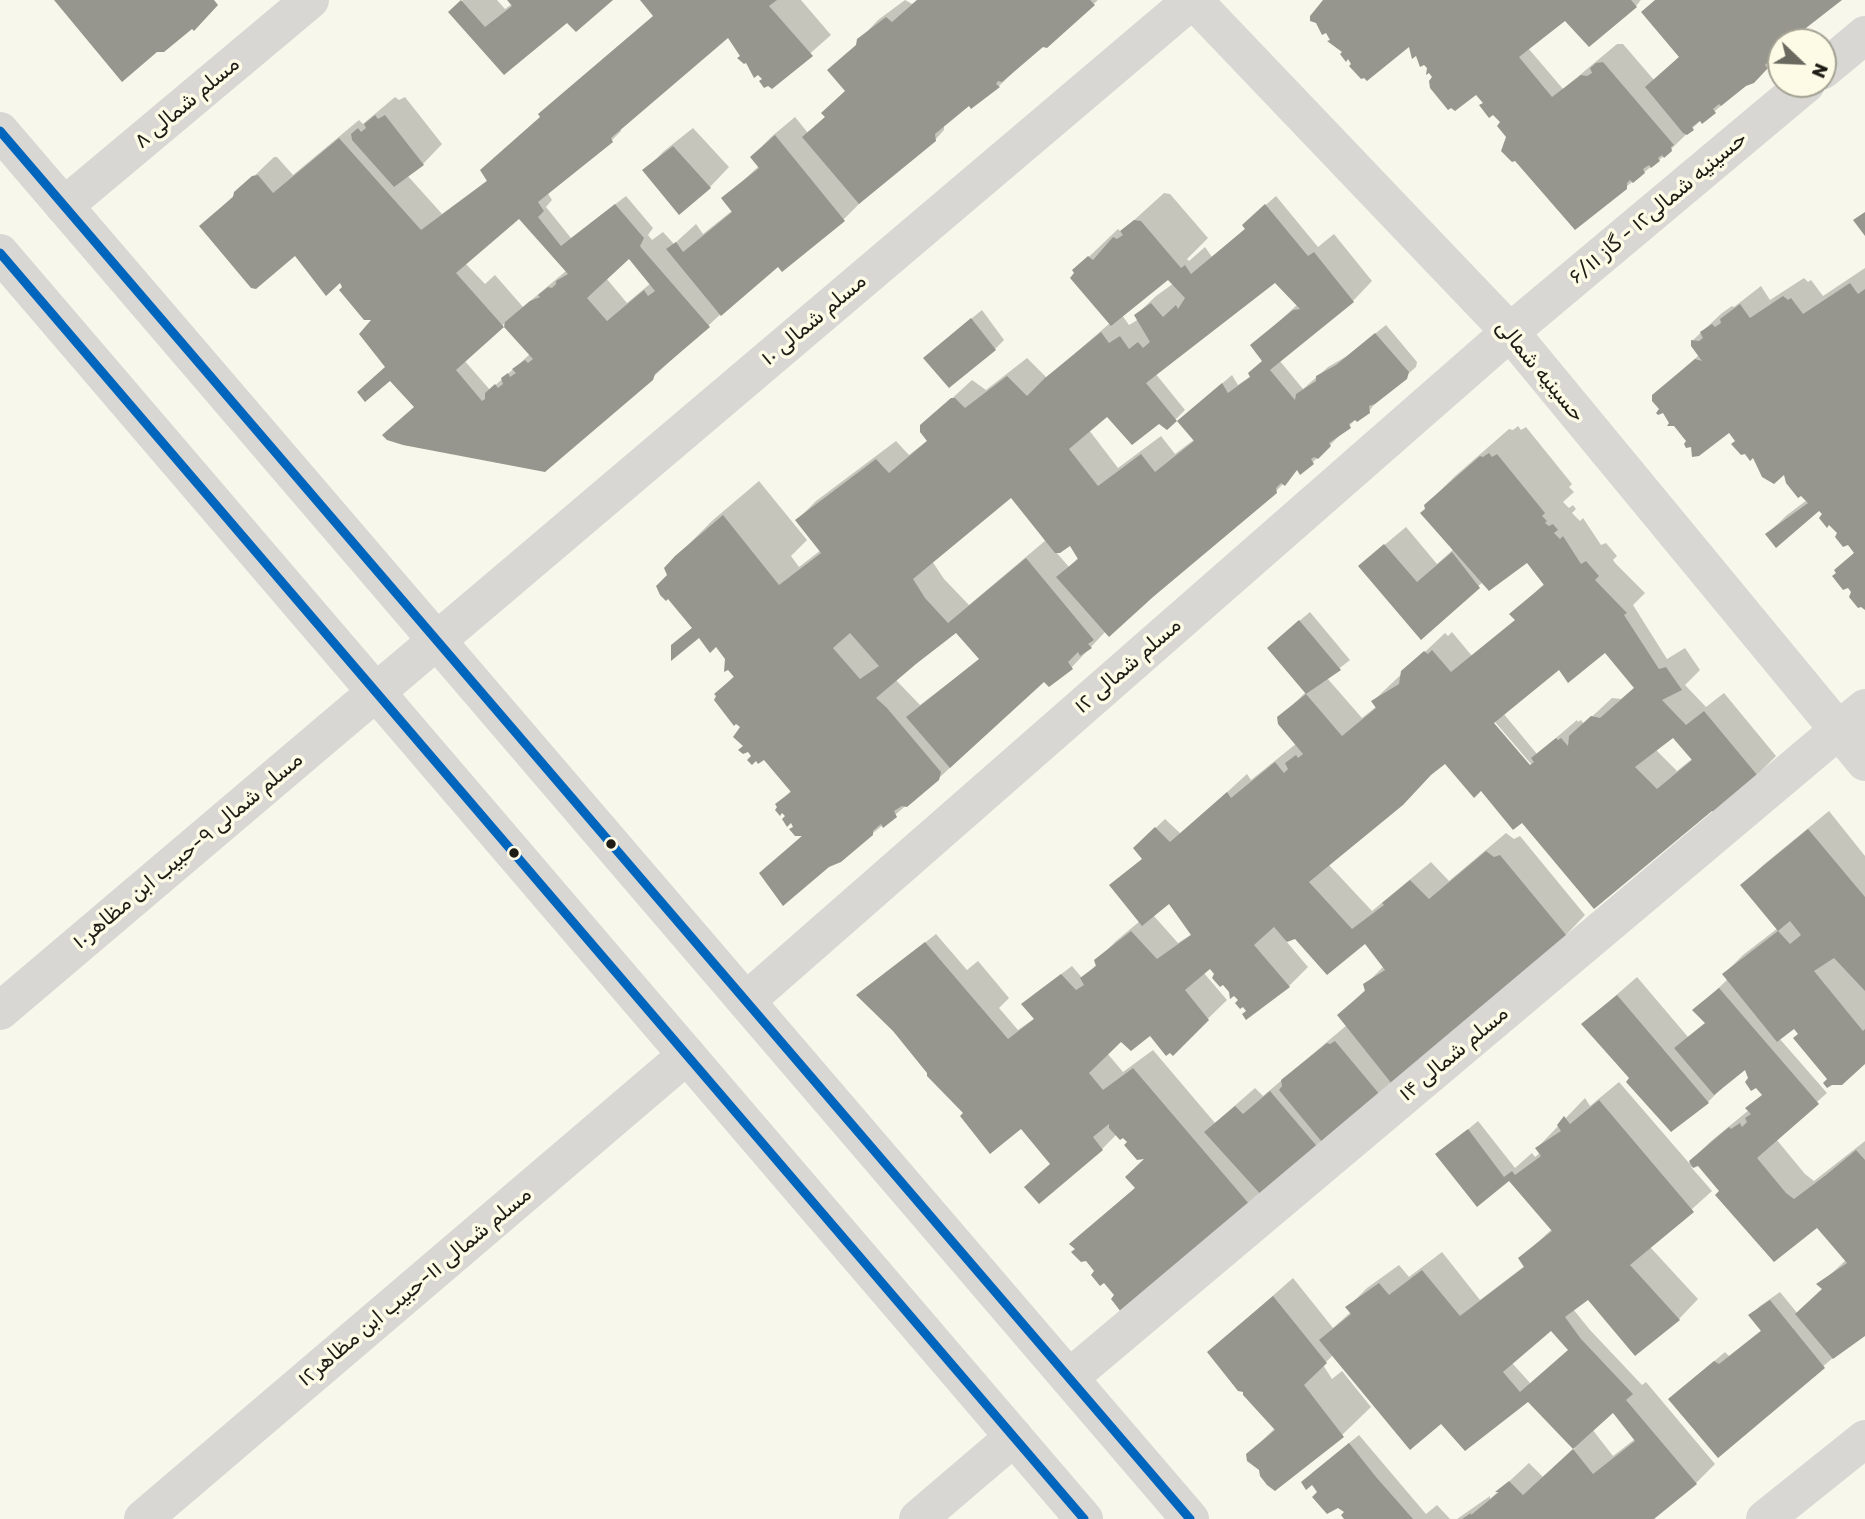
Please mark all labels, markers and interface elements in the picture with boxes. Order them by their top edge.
north arrow [1767,28,1837,98]
street label: مسلم شمالی ۸ [129,52,245,154]
text: N [1807,60,1833,81]
street label: حسینیه شمالی۱۲ - گاز ۶/۱۱ [1564,126,1752,290]
street label: مسلم شمالی ۱۰ [756,269,872,371]
street label: حسینیه شمالی [1490,315,1590,427]
street label: مسلم شمالی ۱۲ [1069,613,1187,719]
street label: مسلم شمالی ۹-حبیب ابن مظاهر۱۰ [68,747,308,955]
unlabelled marker [604,837,618,851]
unlabelled marker [507,846,521,860]
street label: مسلم شمالی ۱۴ [1394,1001,1514,1107]
street label: مسلم شمالی ۱۱-حبیب ابن مظاهر۱۲ [293,1182,537,1392]

